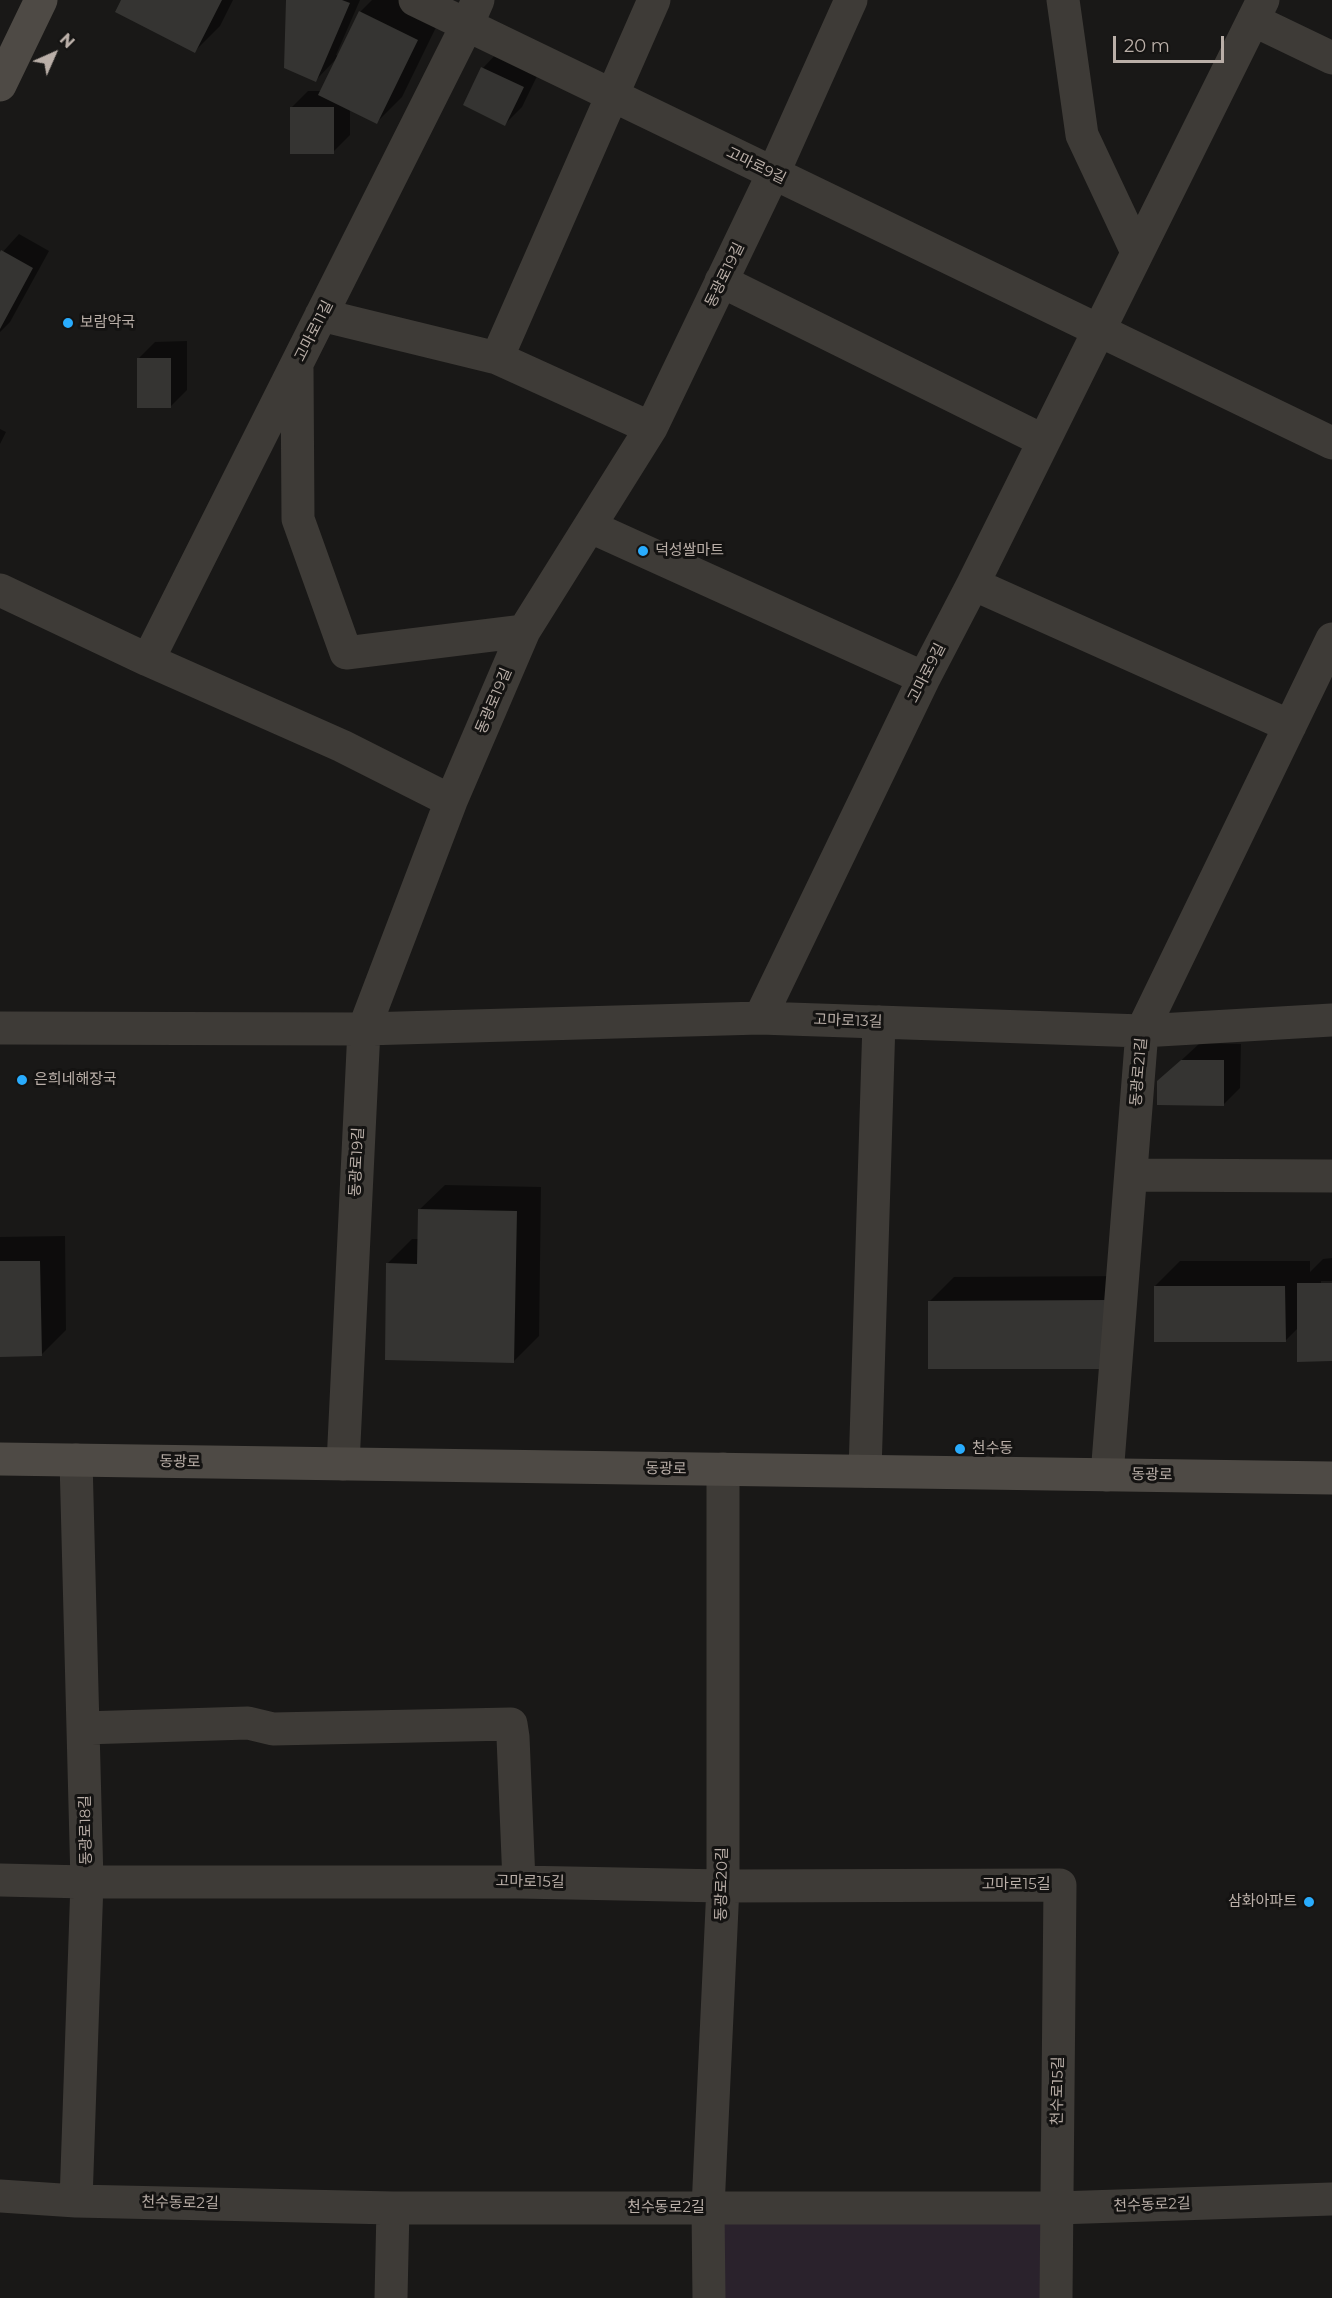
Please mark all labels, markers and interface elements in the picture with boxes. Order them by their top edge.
north arrow [24,24,84,84]
scale bar [1116,24,1227,62]
text: N [56,30,78,52]
text: 20 m [1124,35,1170,57]
street label: 고마로9길 [723,144,789,188]
street label: 동광로19길 [702,240,748,310]
street label: 고마로11길 [291,297,337,365]
place label: 보람약국 [80,314,135,332]
marker: 보람약국 [61,316,75,330]
place label: 덕성쌀마트 [655,542,724,560]
marker: 덕성쌀마트 [636,544,650,558]
street label: 고마로9길 [904,640,950,706]
street label: 동광로19길 [472,665,516,737]
street label: 고마로13길 [813,1011,883,1031]
street label: 동광로21길 [1127,1037,1151,1107]
place label: 은희네해장국 [34,1071,117,1089]
marker: 은희네해장국 [15,1073,29,1087]
street label: 동광로19길 [346,1127,368,1197]
place label: 천수동 [972,1440,1013,1458]
marker: 천수동 [953,1442,967,1456]
street label: 동광로 [159,1453,201,1471]
street label: 동광로 [645,1460,687,1478]
street label: 동광로 [1131,1466,1173,1484]
street label: 동광로18길 [76,1795,96,1865]
street label: 동광로20길 [712,1847,732,1921]
street label: 고마로15길 [495,1872,565,1892]
street label: 고마로15길 [981,1876,1051,1894]
place label: 삼화아파트 [1228,1893,1297,1911]
marker: 삼화아파트 [1302,1895,1316,1909]
street label: 천수로15길 [1048,2056,1068,2126]
street label: 천수동로2길 [141,2193,219,2213]
street label: 천수동로2길 [1113,2195,1191,2215]
street label: 천수동로2길 [627,2199,705,2217]

